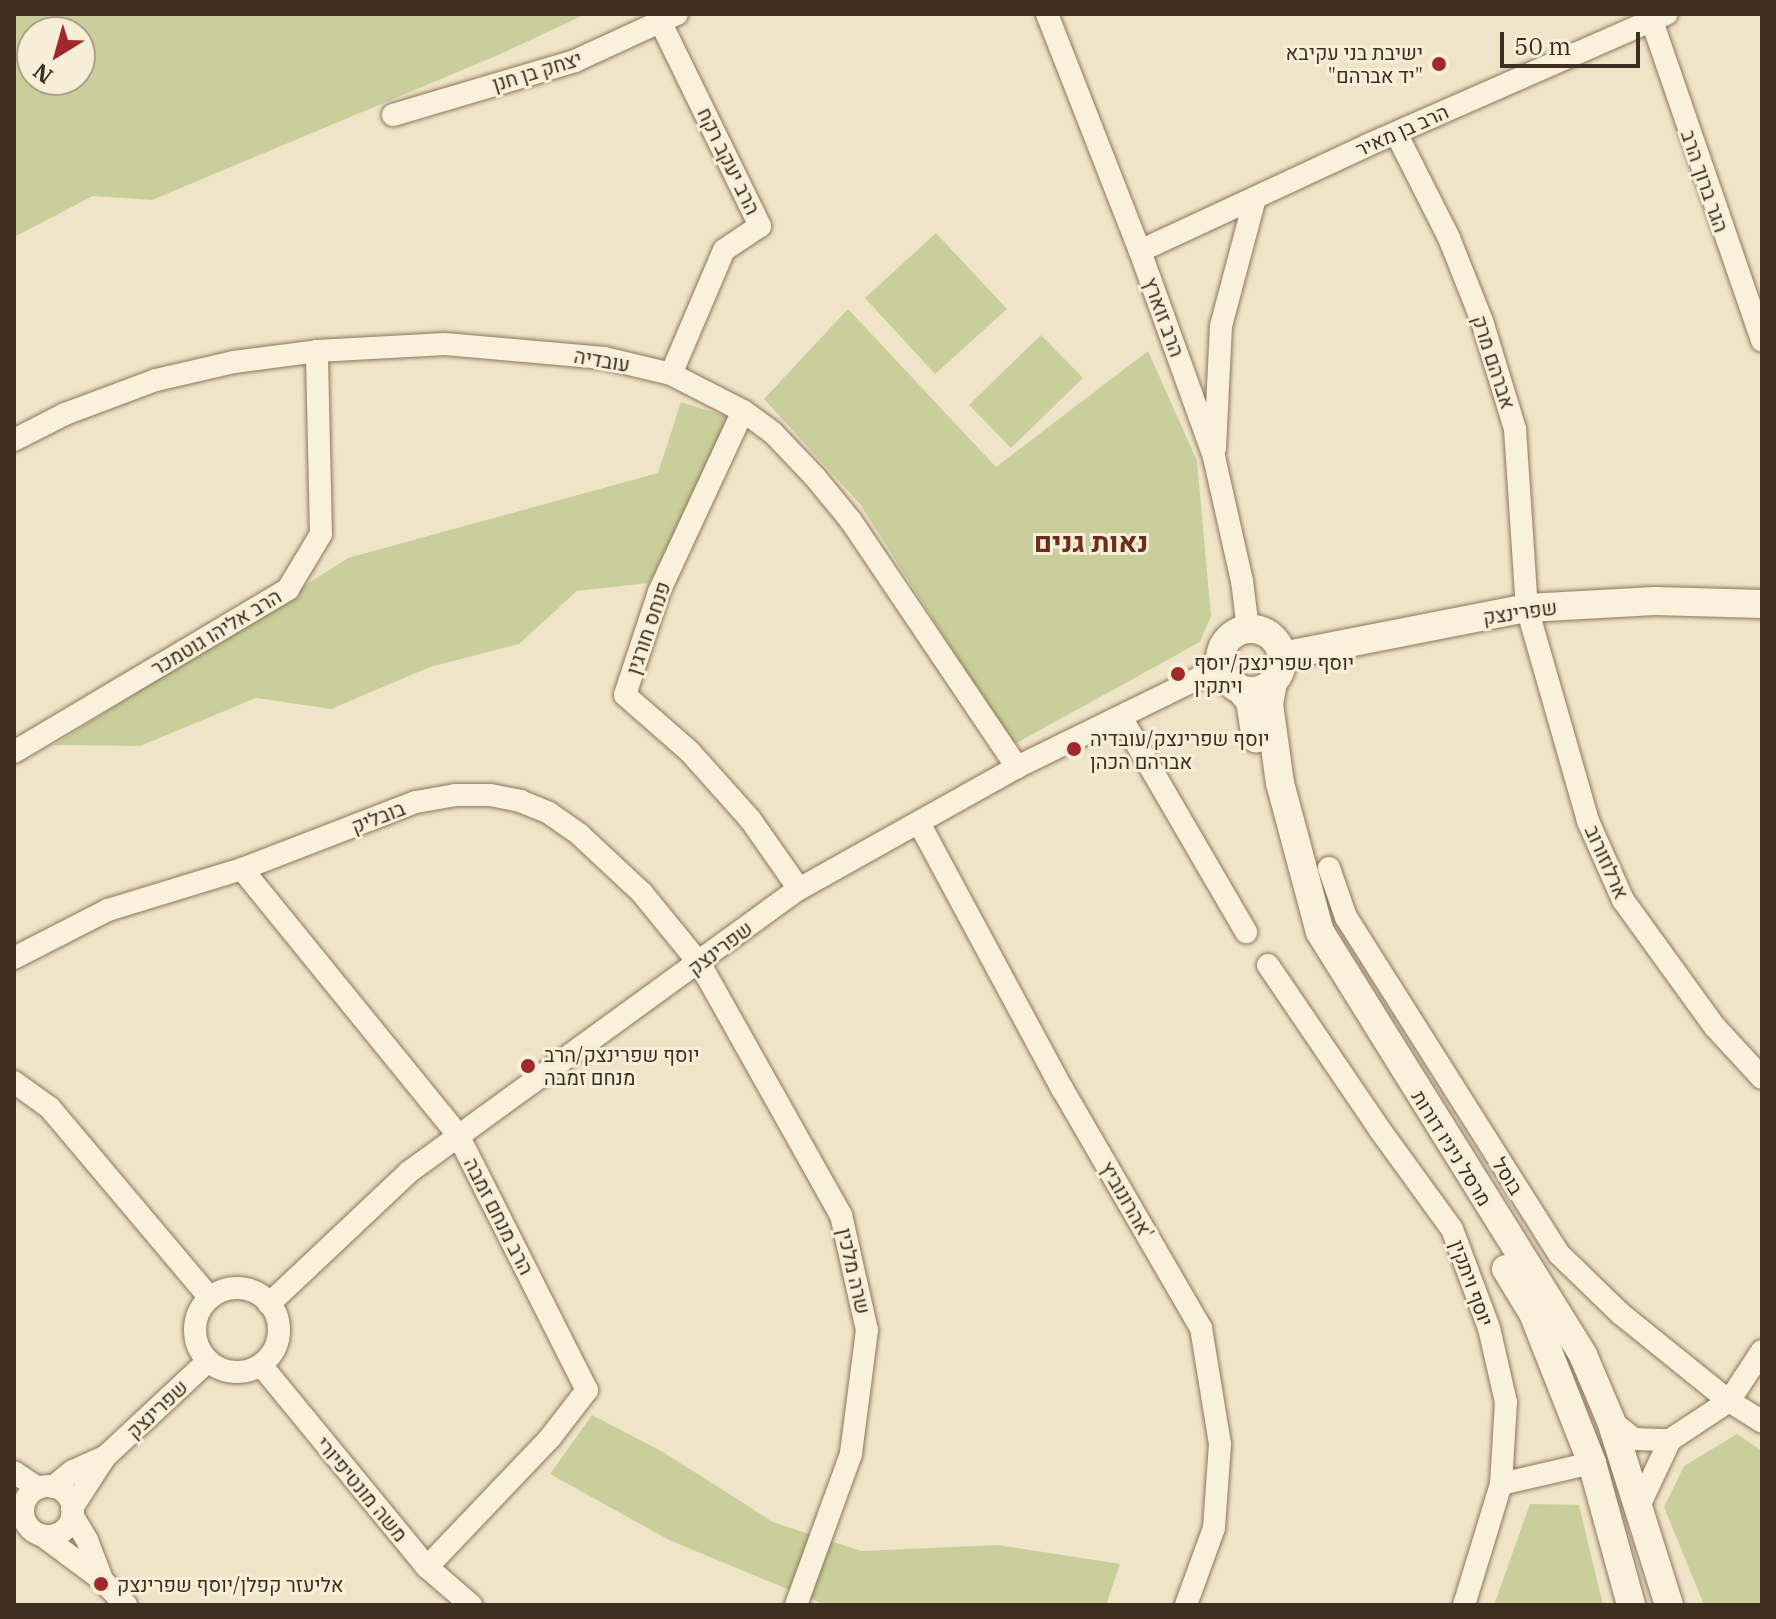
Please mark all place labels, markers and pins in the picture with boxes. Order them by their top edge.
place label: ישיבת בני עקיבא "יד אברהם" [1286,40,1423,87]
marker: ישיבת בני עקיבא "יד אברהם" [1430,55,1448,73]
place label: יוסף שפרינצק/יוסף ויתקין [1194,650,1354,697]
marker: יוסף שפרינצק/יוסף ויתקין [1169,665,1187,683]
place label: יוסף שפרינצק/עובדיה אברהם הכהן [1090,726,1270,773]
marker: יוסף שפרינצק/עובדיה אברהם הכהן [1065,740,1083,758]
place label: יוסף שפרינצק/הרב מנחם זמבה [544,1042,699,1089]
marker: יוסף שפרינצק/הרב מנחם זמבה [519,1057,537,1075]
place label: אליעזר קפלן/יוסף שפרינצק [117,1572,344,1596]
marker: אליעזר קפלן/יוסף שפרינצק [92,1575,110,1593]

